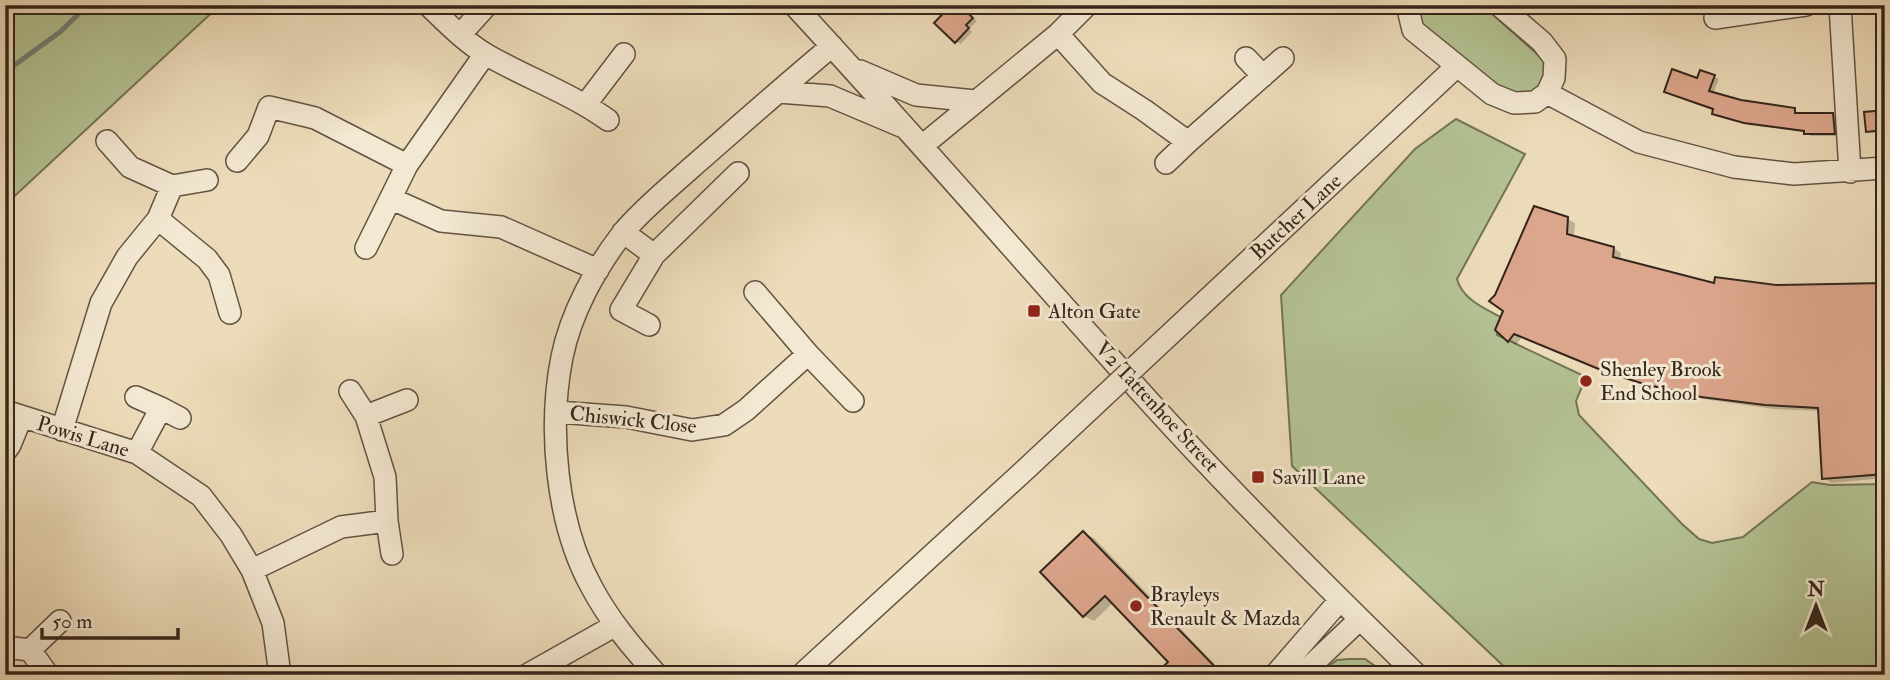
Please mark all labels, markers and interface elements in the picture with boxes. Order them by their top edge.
street label: Butcher Lane [1245,168,1348,266]
place label: Alton Gate [1047,298,1141,325]
marker: Alton Gate [1026,303,1042,319]
street label: V2 Tattenhoe Street [1089,336,1225,478]
place label: Shenley Brook End School [1600,356,1722,407]
marker: Shenley Brook End School [1578,373,1594,389]
street label: Chiswick Close [568,400,698,440]
street label: Powis Lane [33,410,133,464]
place label: Savill Lane [1272,464,1365,491]
marker: Savill Lane [1250,469,1266,485]
north arrow [1782,572,1852,642]
text: N [1806,578,1825,602]
place label: Brayleys Renault & Mazda [1150,581,1301,632]
scale bar [42,596,178,640]
marker: Brayleys Renault & Mazda [1128,598,1144,614]
text: 50 m [52,608,93,635]

